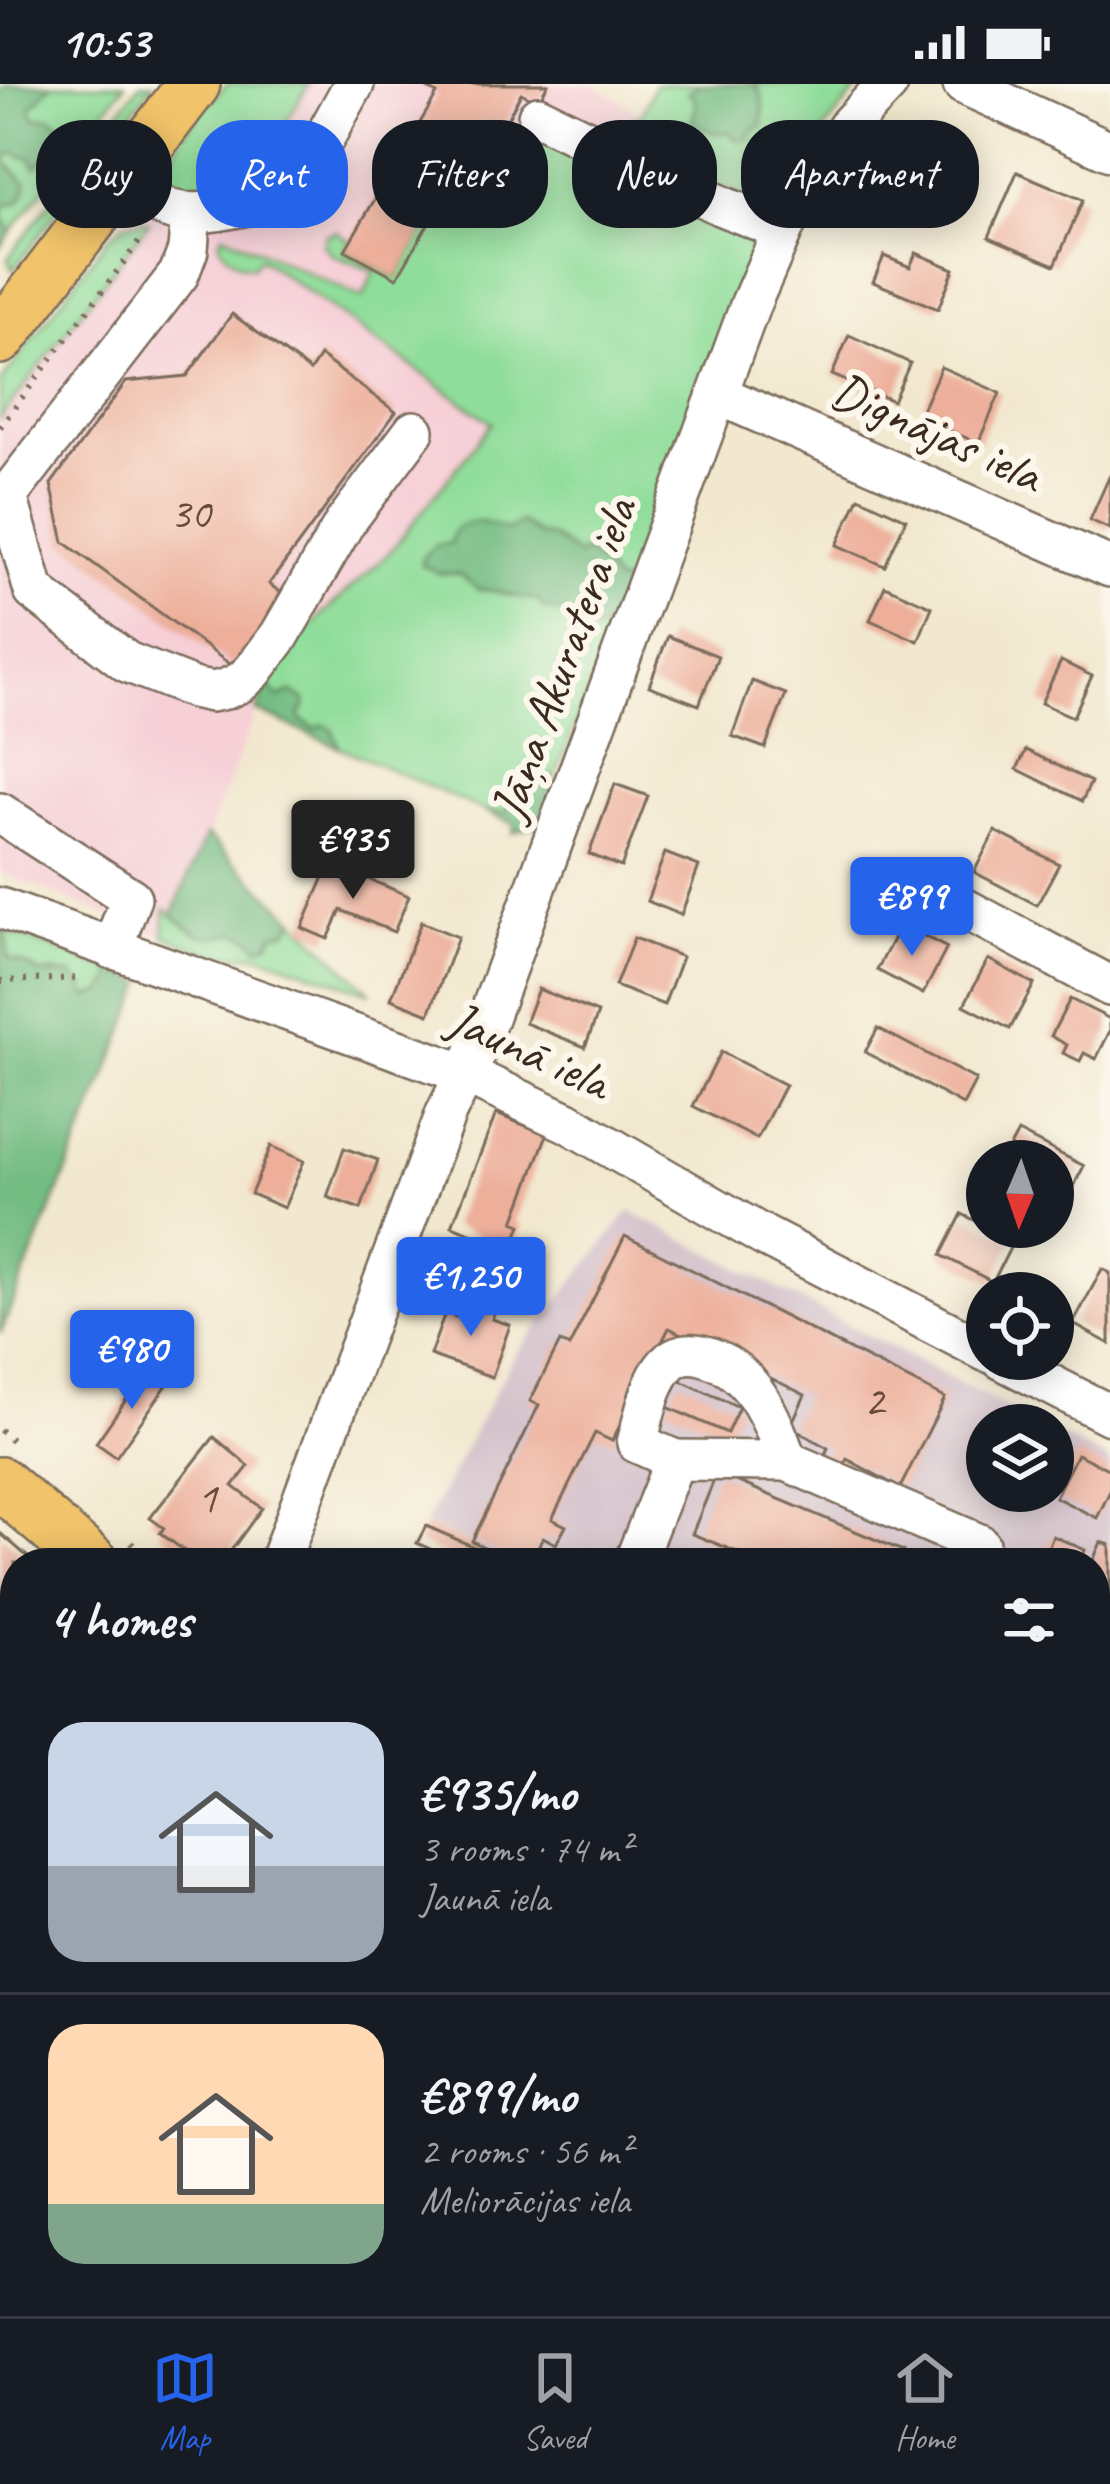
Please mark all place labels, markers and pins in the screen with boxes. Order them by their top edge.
pin: €935 [282,800,424,902]
pin: €899 [841,857,983,959]
pin: €1,250 [373,1237,569,1339]
pin: €980 [61,1310,203,1412]

